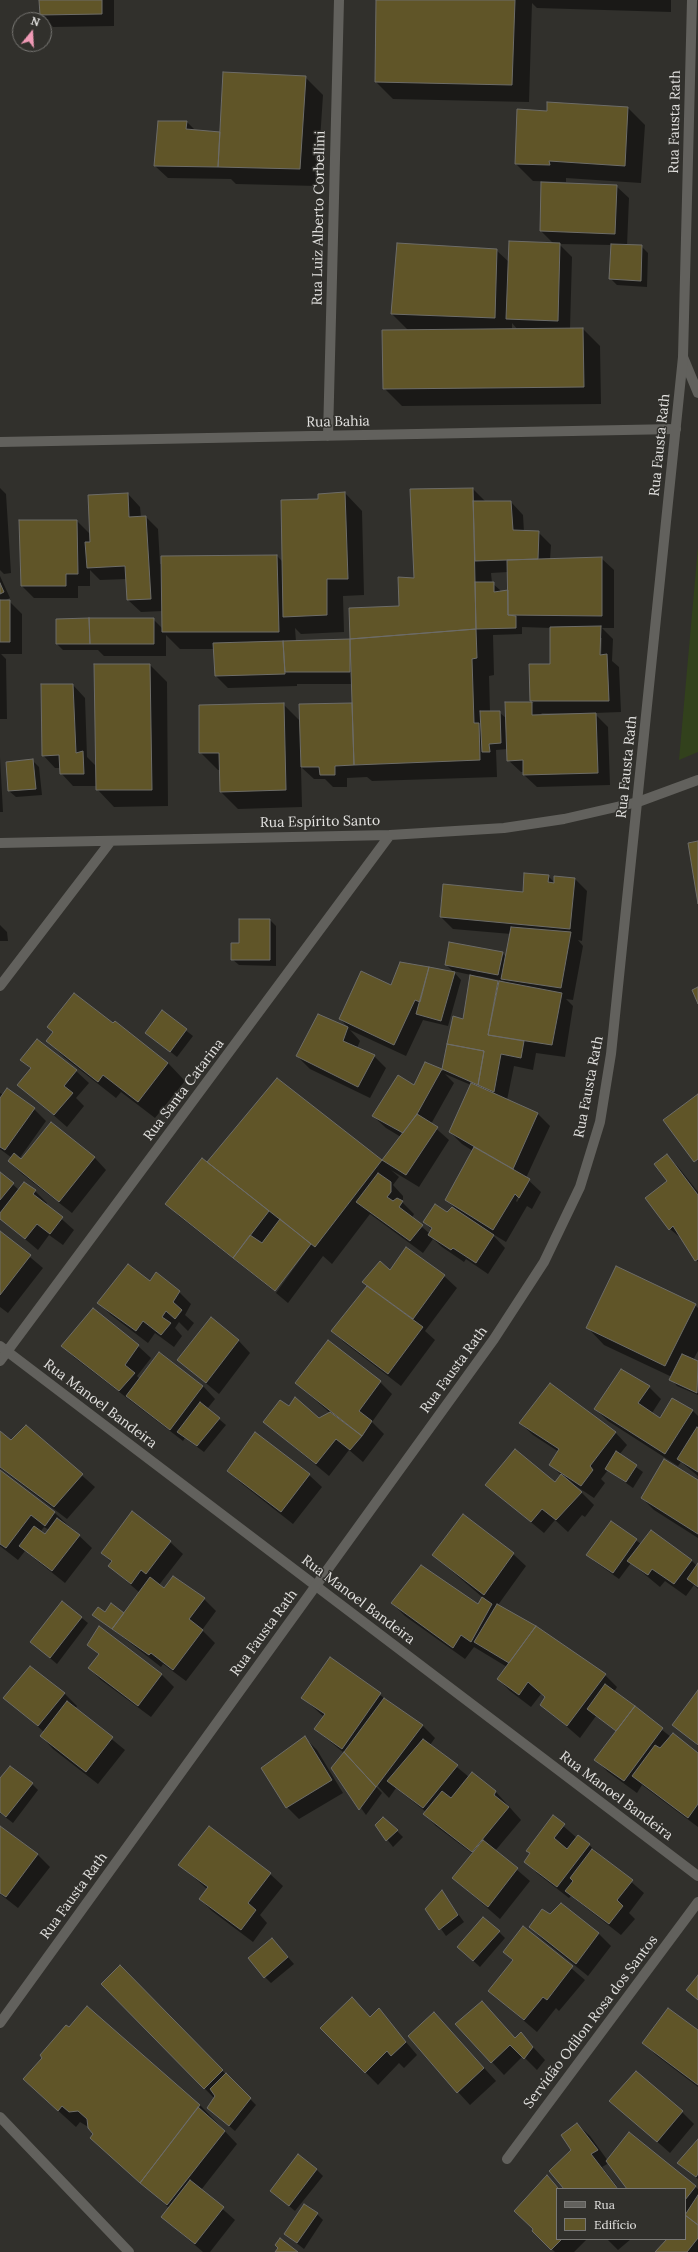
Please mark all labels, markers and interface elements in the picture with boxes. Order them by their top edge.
north arrow [12,12,52,52]
text: N [29,14,42,30]
street label: Rua Fausta Rath [666,70,684,174]
street label: Rua Luiz Alberto Corbellini [309,130,329,306]
street label: Rua Fausta Rath [646,393,674,497]
street label: Rua Bahia [306,413,370,431]
street label: Rua Fausta Rath [613,715,641,819]
street label: Rua Espírito Santo [260,813,380,831]
street label: Rua Fausta Rath [571,1035,607,1139]
street label: Rua Santa Catarina [140,1036,228,1144]
street label: Rua Fausta Rath [417,1323,491,1417]
street label: Rua Manoel Bandeira [40,1356,160,1452]
street label: Rua Manoel Bandeira [298,1552,418,1648]
street label: Rua Fausta Rath [227,1586,301,1680]
street label: Rua Manoel Bandeira [556,1748,676,1844]
street label: Rua Fausta Rath [37,1849,111,1943]
street label: Servidão Odilon Rosa dos Santos [520,1932,662,2112]
legend [556,2188,686,2240]
text: Rua [594,2197,615,2212]
text: Edifício [594,2217,637,2232]

